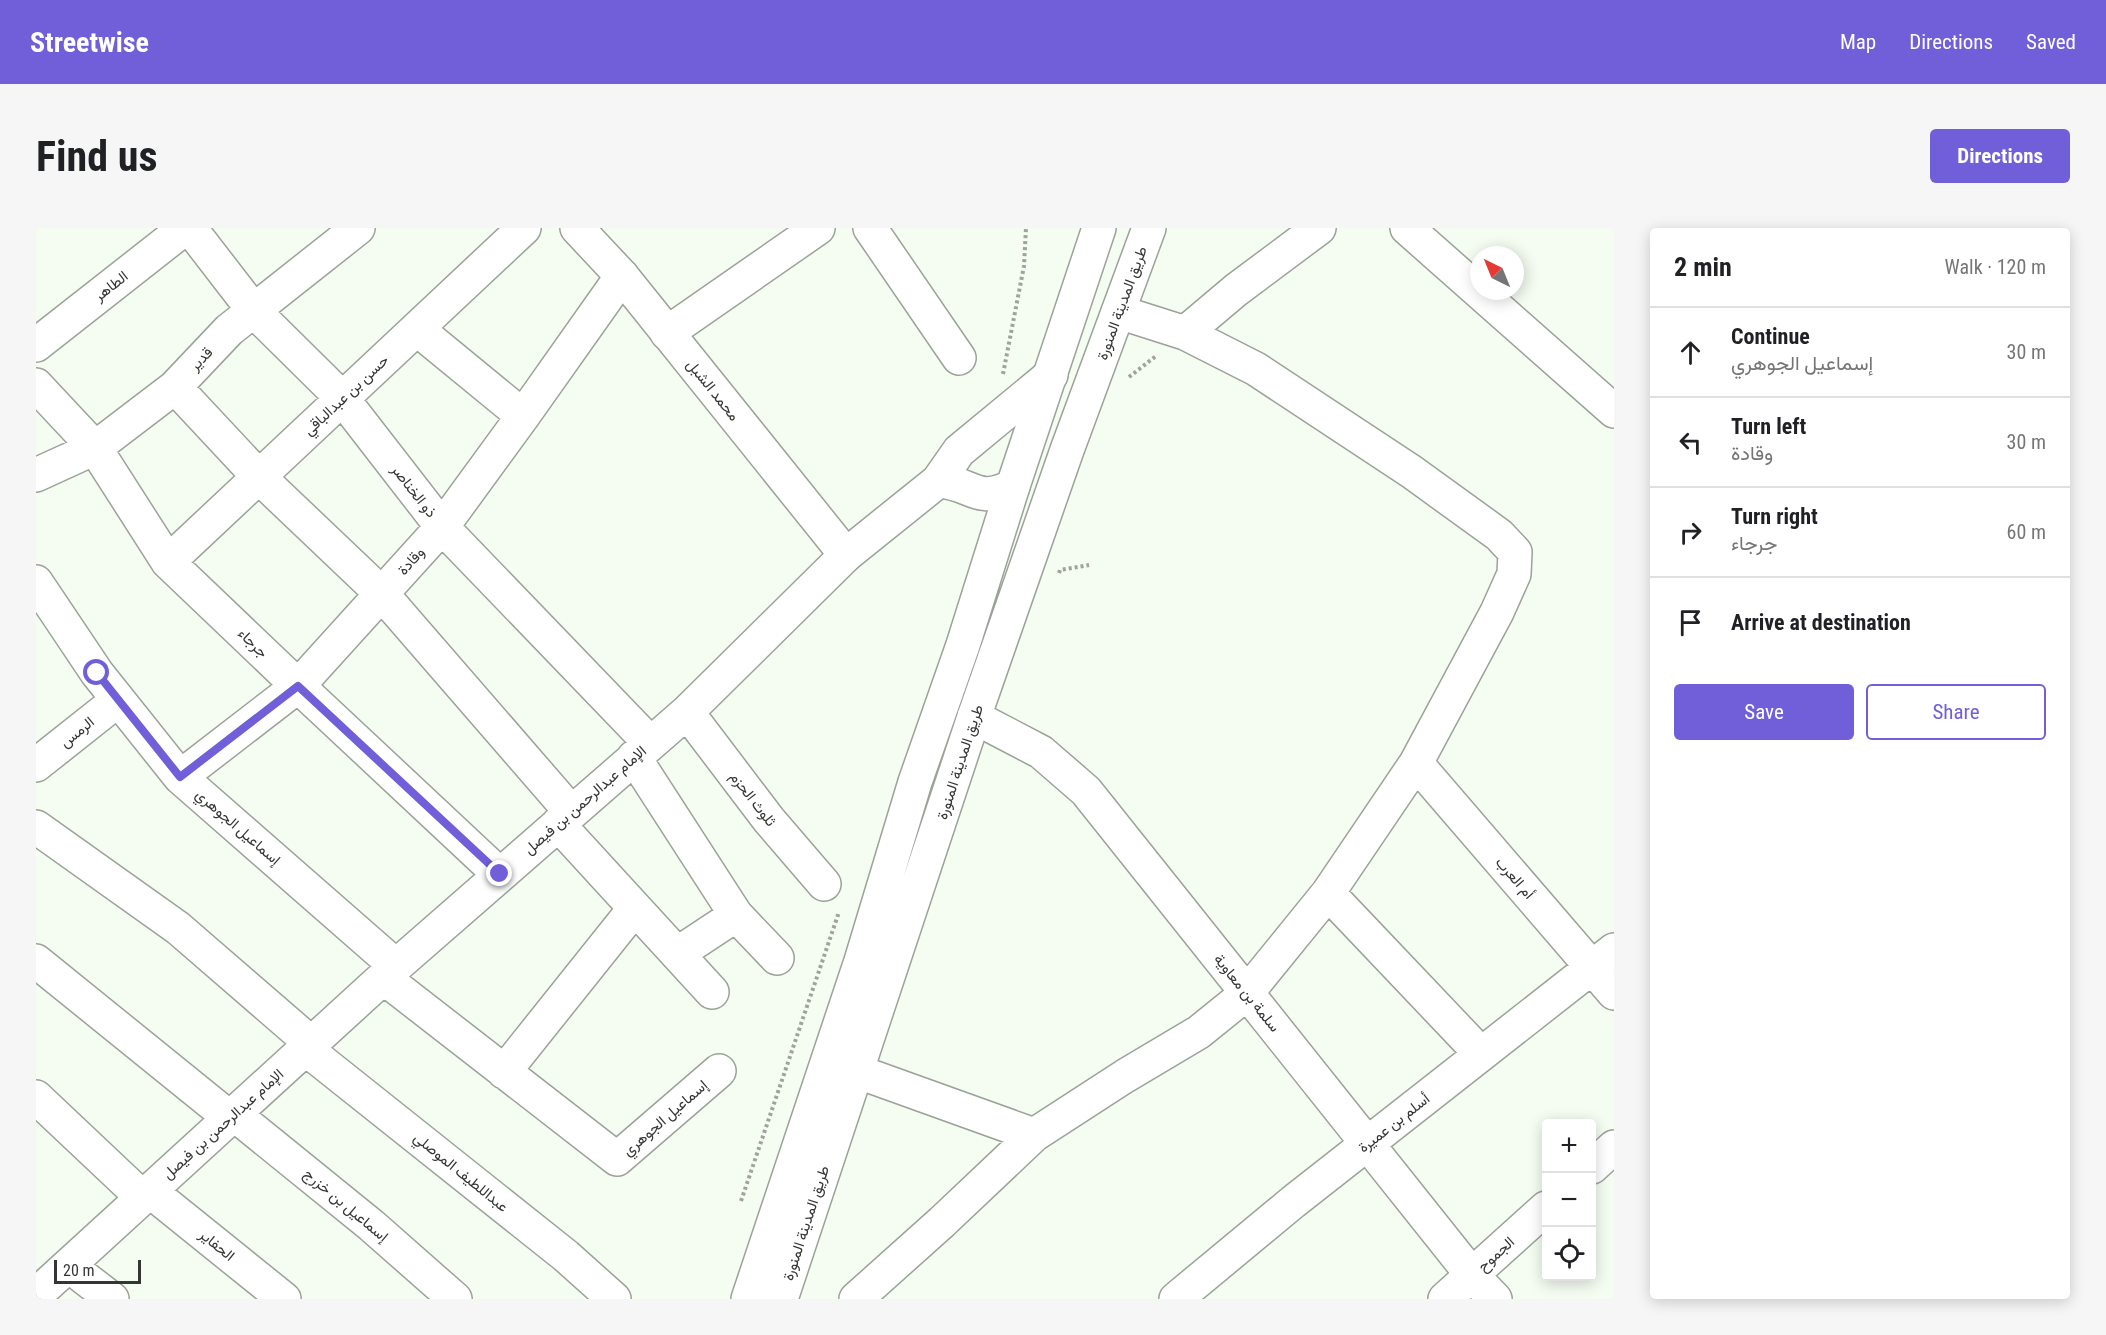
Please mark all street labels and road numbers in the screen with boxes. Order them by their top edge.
street label: طريق المدينة المنورة [1093,244,1152,363]
street label: الطاهر [90,267,132,305]
street label: قدير [185,343,217,375]
street label: حسن بن عبدالباقي [300,351,395,442]
street label: محمد الشبل [683,356,743,424]
street label: ذو الخناصر [387,460,440,521]
street label: وقادة [394,543,428,579]
street label: جرجاء [234,624,272,662]
street label: طريق المدينة المنورة [933,702,988,822]
street label: الرمس [56,713,98,752]
street label: الإمام عبدالرحمن بن فيصل [520,742,651,859]
street label: ثلوث الحزم [725,768,780,831]
street label: إسماعيل الجوهري [189,785,285,872]
street label: أم العرب [1491,853,1539,904]
street label: سلمة بن معاوية [1209,951,1284,1036]
street label: الإمام عبدالرحمن بن فيصل [159,1065,288,1184]
street label: إسماعيل الجوهري [619,1076,714,1163]
street label: أسلم بن عميرة [1355,1089,1434,1157]
street label: عبداللطيف الموصلي [407,1128,512,1219]
street label: طريق المدينة المنورة [779,1163,834,1283]
street label: إسماعيل بن خزرج [299,1164,392,1247]
street label: الحفاير [195,1225,238,1265]
street label: الجموح [1474,1233,1519,1277]

